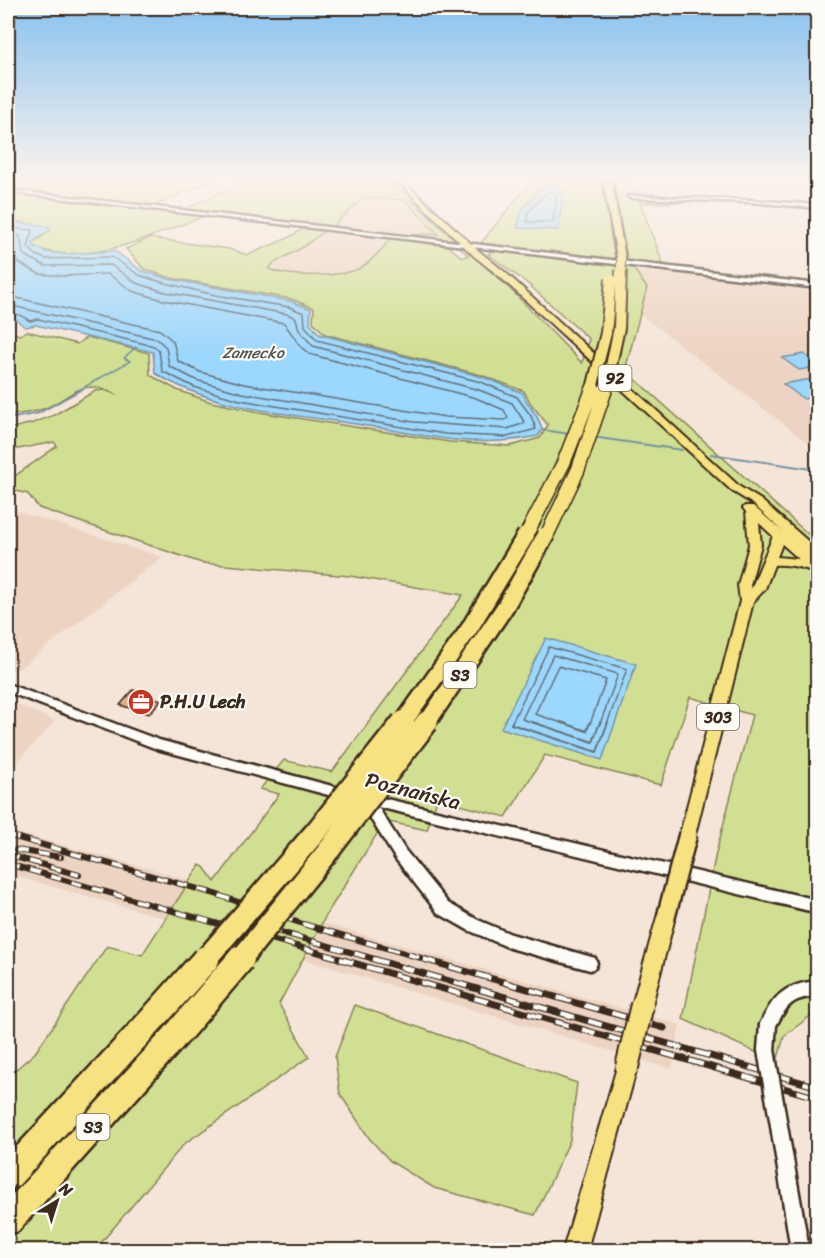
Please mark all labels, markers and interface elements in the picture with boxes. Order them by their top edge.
water label: Zamecko [222,338,285,367]
road number: 92 [598,365,632,391]
road number: S3 [444,662,476,688]
place label: P.H.U Lech [160,686,246,718]
office icon: P.H.U Lech [126,687,156,717]
road number: 303 [697,704,739,730]
street label: Poznańska [361,761,465,821]
road number: S3 [76,1114,110,1140]
north arrow [27,1171,87,1231]
text: N [52,1174,80,1205]

